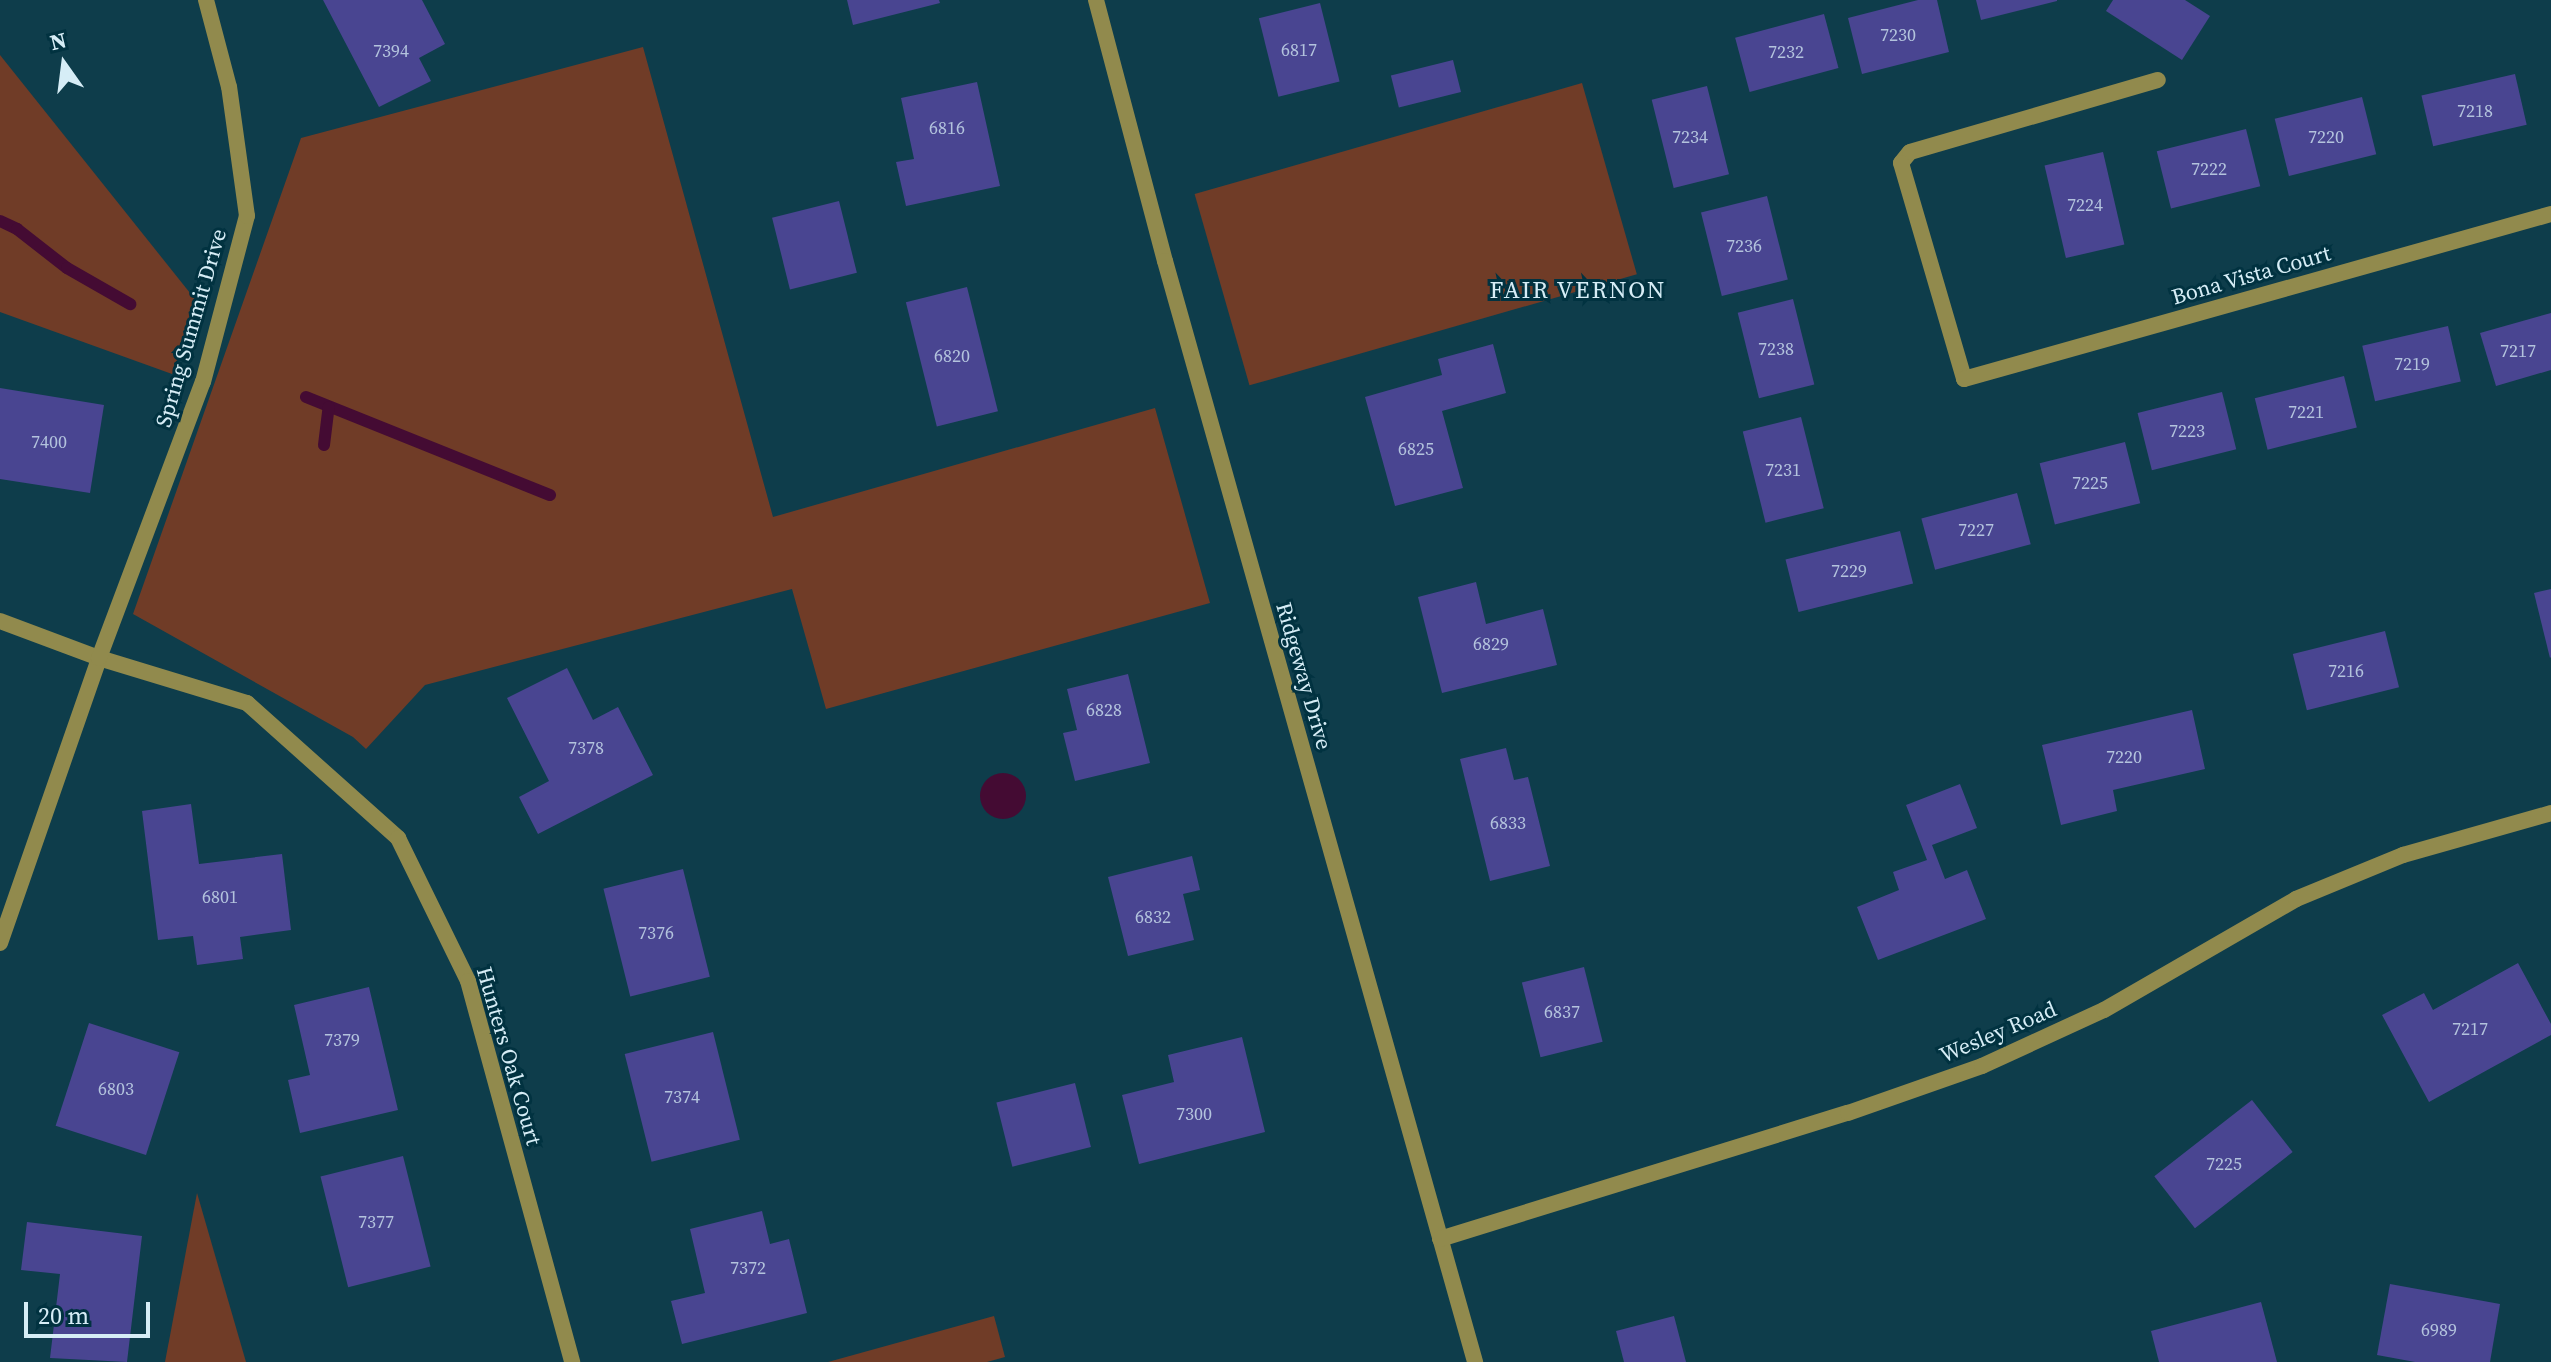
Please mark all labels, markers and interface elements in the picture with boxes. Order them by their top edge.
north arrow [24,24,104,104]
text: N [47,24,70,57]
house number: 7230 [1880,24,1916,46]
house number: 6817 [1281,39,1317,61]
house number: 7394 [373,40,409,62]
house number: 7232 [1768,41,1804,63]
house number: 7218 [2457,100,2493,122]
house number: 6816 [929,117,965,139]
house number: 7234 [1672,126,1708,148]
house number: 7220 [2308,126,2344,148]
house number: 7222 [2191,158,2227,180]
house number: 7224 [2067,194,2103,216]
street label: Spring Summit Drive [150,226,232,430]
house number: 7236 [1726,235,1762,257]
street label: Bona Vista Court [2168,240,2334,310]
district label: FAIR VERNON [1489,276,1667,304]
house number: 7238 [1758,338,1794,360]
house number: 7217 [2500,340,2536,362]
house number: 6820 [934,345,970,367]
house number: 7219 [2394,353,2430,375]
house number: 7221 [2288,401,2324,423]
house number: 7223 [2169,420,2205,442]
house number: 7400 [31,431,67,453]
house number: 6825 [1398,438,1434,460]
house number: 7231 [1765,459,1801,481]
house number: 7225 [2072,472,2108,494]
house number: 7227 [1958,519,1994,541]
house number: 7229 [1831,560,1867,582]
street label: Ridgeway Drive [1270,599,1338,753]
house number: 6829 [1473,633,1509,655]
house number: 7216 [2328,660,2364,682]
house number: 6828 [1086,699,1122,721]
house number: 7378 [568,737,604,759]
house number: 7220 [2106,746,2142,768]
house number: 6833 [1490,812,1526,834]
house number: 6801 [202,886,238,908]
house number: 6832 [1135,906,1171,928]
house number: 7376 [638,922,674,944]
street label: Hunters Oak Court [471,964,547,1148]
street label: Wesley Road [1936,996,2060,1068]
house number: 6837 [1544,1001,1580,1023]
house number: 7217 [2452,1018,2488,1040]
house number: 7379 [324,1029,360,1051]
house number: 6803 [98,1078,134,1100]
house number: 7374 [664,1086,700,1108]
house number: 7300 [1176,1103,1212,1125]
house number: 7225 [2206,1153,2242,1175]
house number: 7377 [358,1211,394,1233]
house number: 7372 [730,1257,766,1279]
scale bar [28,1286,154,1336]
text: 20 m [38,1299,89,1332]
house number: 6989 [2421,1319,2457,1341]

